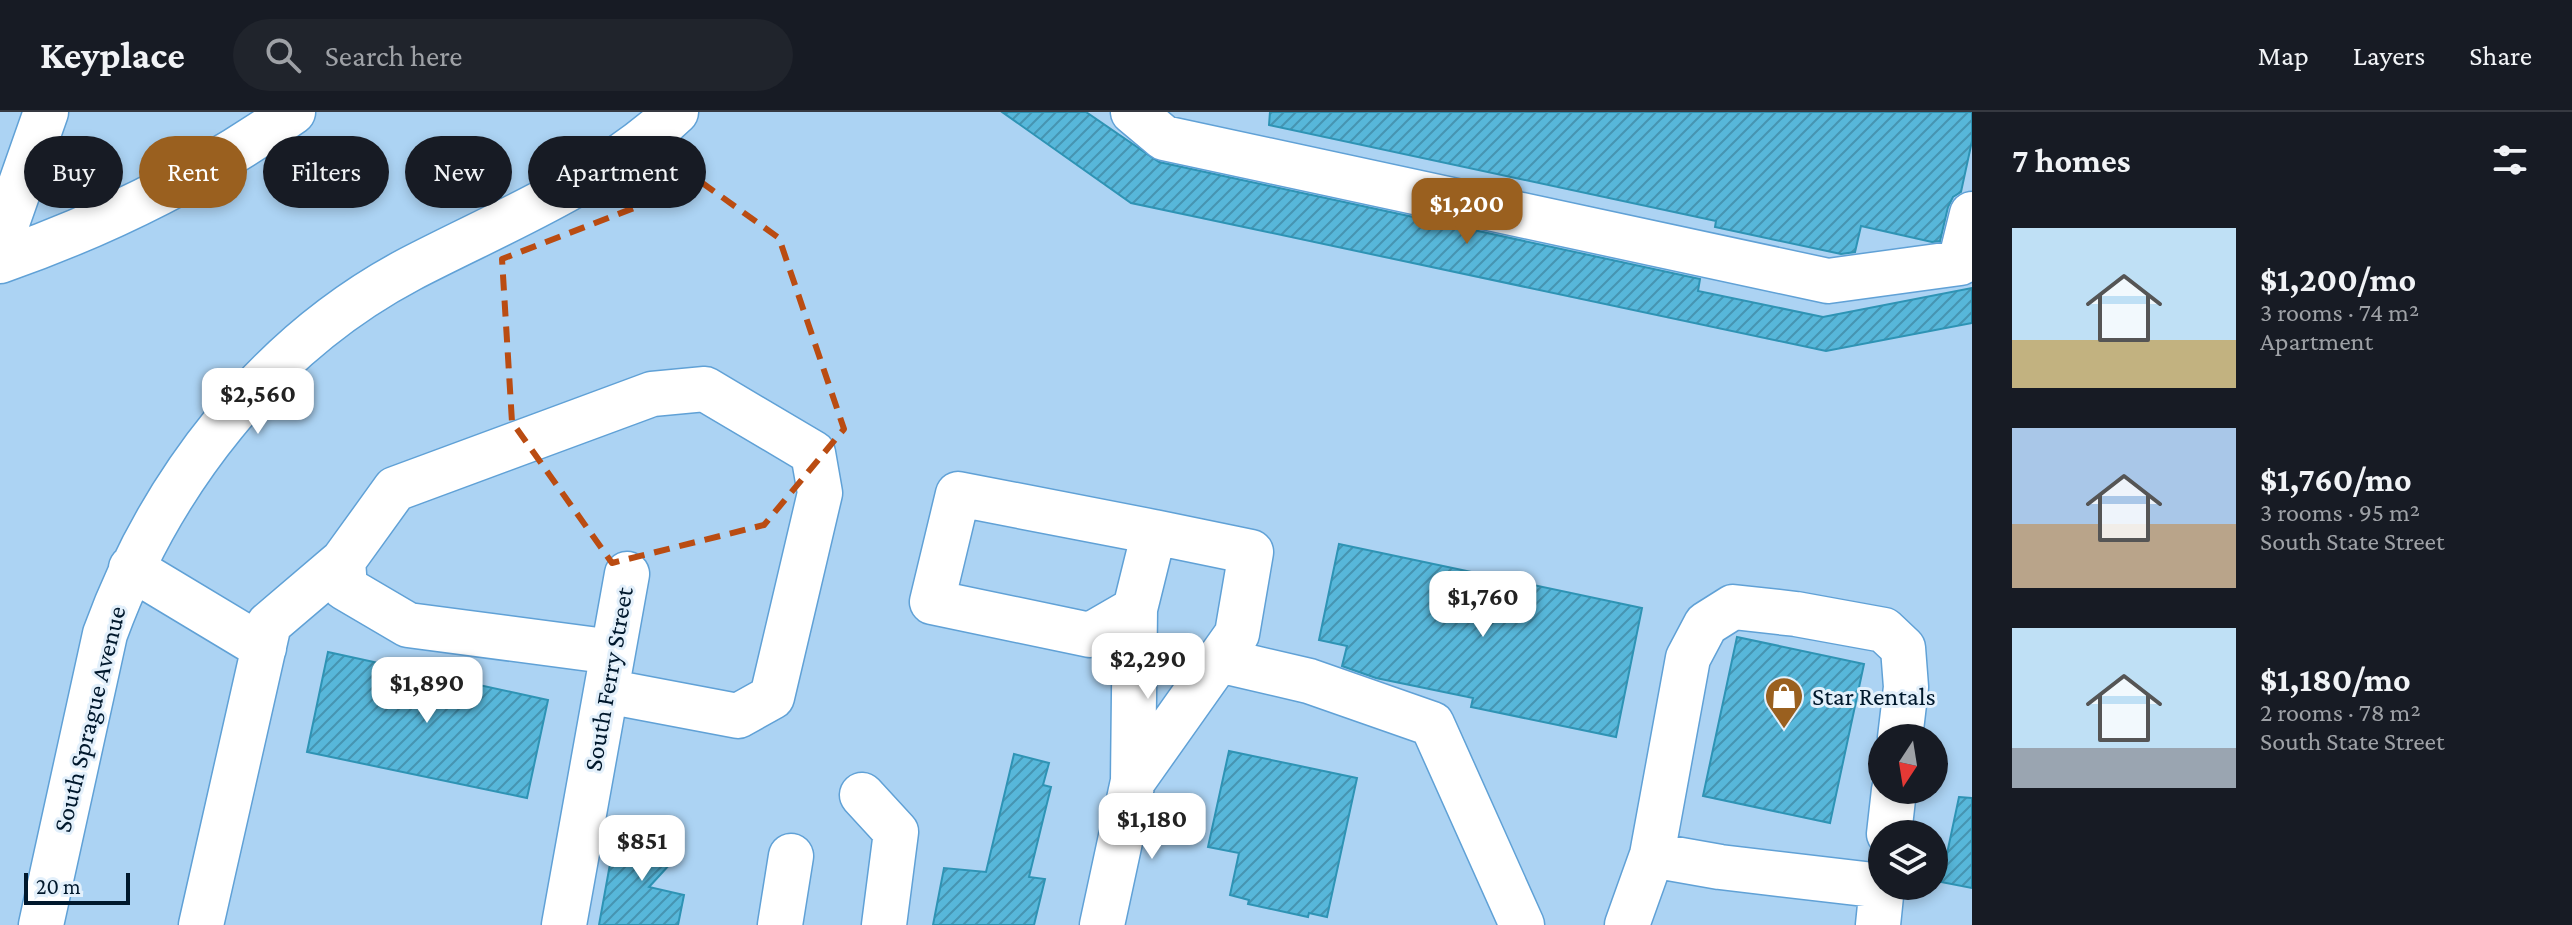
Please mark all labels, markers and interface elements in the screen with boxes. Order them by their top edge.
search box [233,19,793,91]
icon: search [261,33,305,77]
text: Keyplace [40,34,185,76]
text: Search here [325,39,462,72]
text: Map [2258,40,2309,71]
text: Layers [2353,40,2425,71]
text: Share [2469,40,2532,71]
chip: Buy [24,136,123,208]
chip: Rent [139,136,247,208]
chip: Filters [263,136,389,208]
chip: New [405,136,512,208]
chip: Apartment [528,136,706,208]
icon: filters [2488,138,2532,182]
text: 7 homes [2012,142,2131,179]
pin: $1,200 [1402,178,1532,246]
text: $1,200 [1430,189,1504,218]
icon: home [2076,260,2172,356]
text: $1,200/mo [2260,261,2416,298]
text: 3 rooms · 74 m² [2260,298,2419,327]
text: Apartment [2260,327,2373,356]
pin: $2,560 [193,368,323,436]
text: $2,560 [220,379,296,408]
icon: home [2076,460,2172,556]
text: $1,760/mo [2260,461,2412,498]
text: 3 rooms · 95 m² [2260,498,2420,527]
text: South State Street [2260,527,2445,556]
pin: $1,760 [1418,571,1548,639]
text: $1,760 [1447,582,1519,611]
street label: South Ferry Street [578,584,639,773]
street label: South Sprague Avenue [47,603,132,835]
pin: $2,290 [1083,633,1213,701]
text: $2,290 [1110,644,1186,673]
pin: $1,890 [362,657,492,725]
icon: home [2076,660,2172,756]
text: $1,180/mo [2260,661,2411,698]
text: $1,890 [390,668,464,697]
shop icon: Star Rentals [1763,675,1805,730]
place label: Star Rentals [1812,682,1936,711]
text: 2 rooms · 78 m² [2260,698,2421,727]
north arrow [1868,724,1948,804]
map controls [1868,724,1948,900]
text: South State Street [2260,727,2445,756]
pin: $1,180 [1087,793,1217,861]
text: $1,180 [1117,804,1187,833]
pin: $851 [595,815,689,883]
button: layers [1868,820,1948,900]
text: $851 [617,826,667,855]
scale bar [24,869,130,905]
text: 20 m [36,874,81,899]

